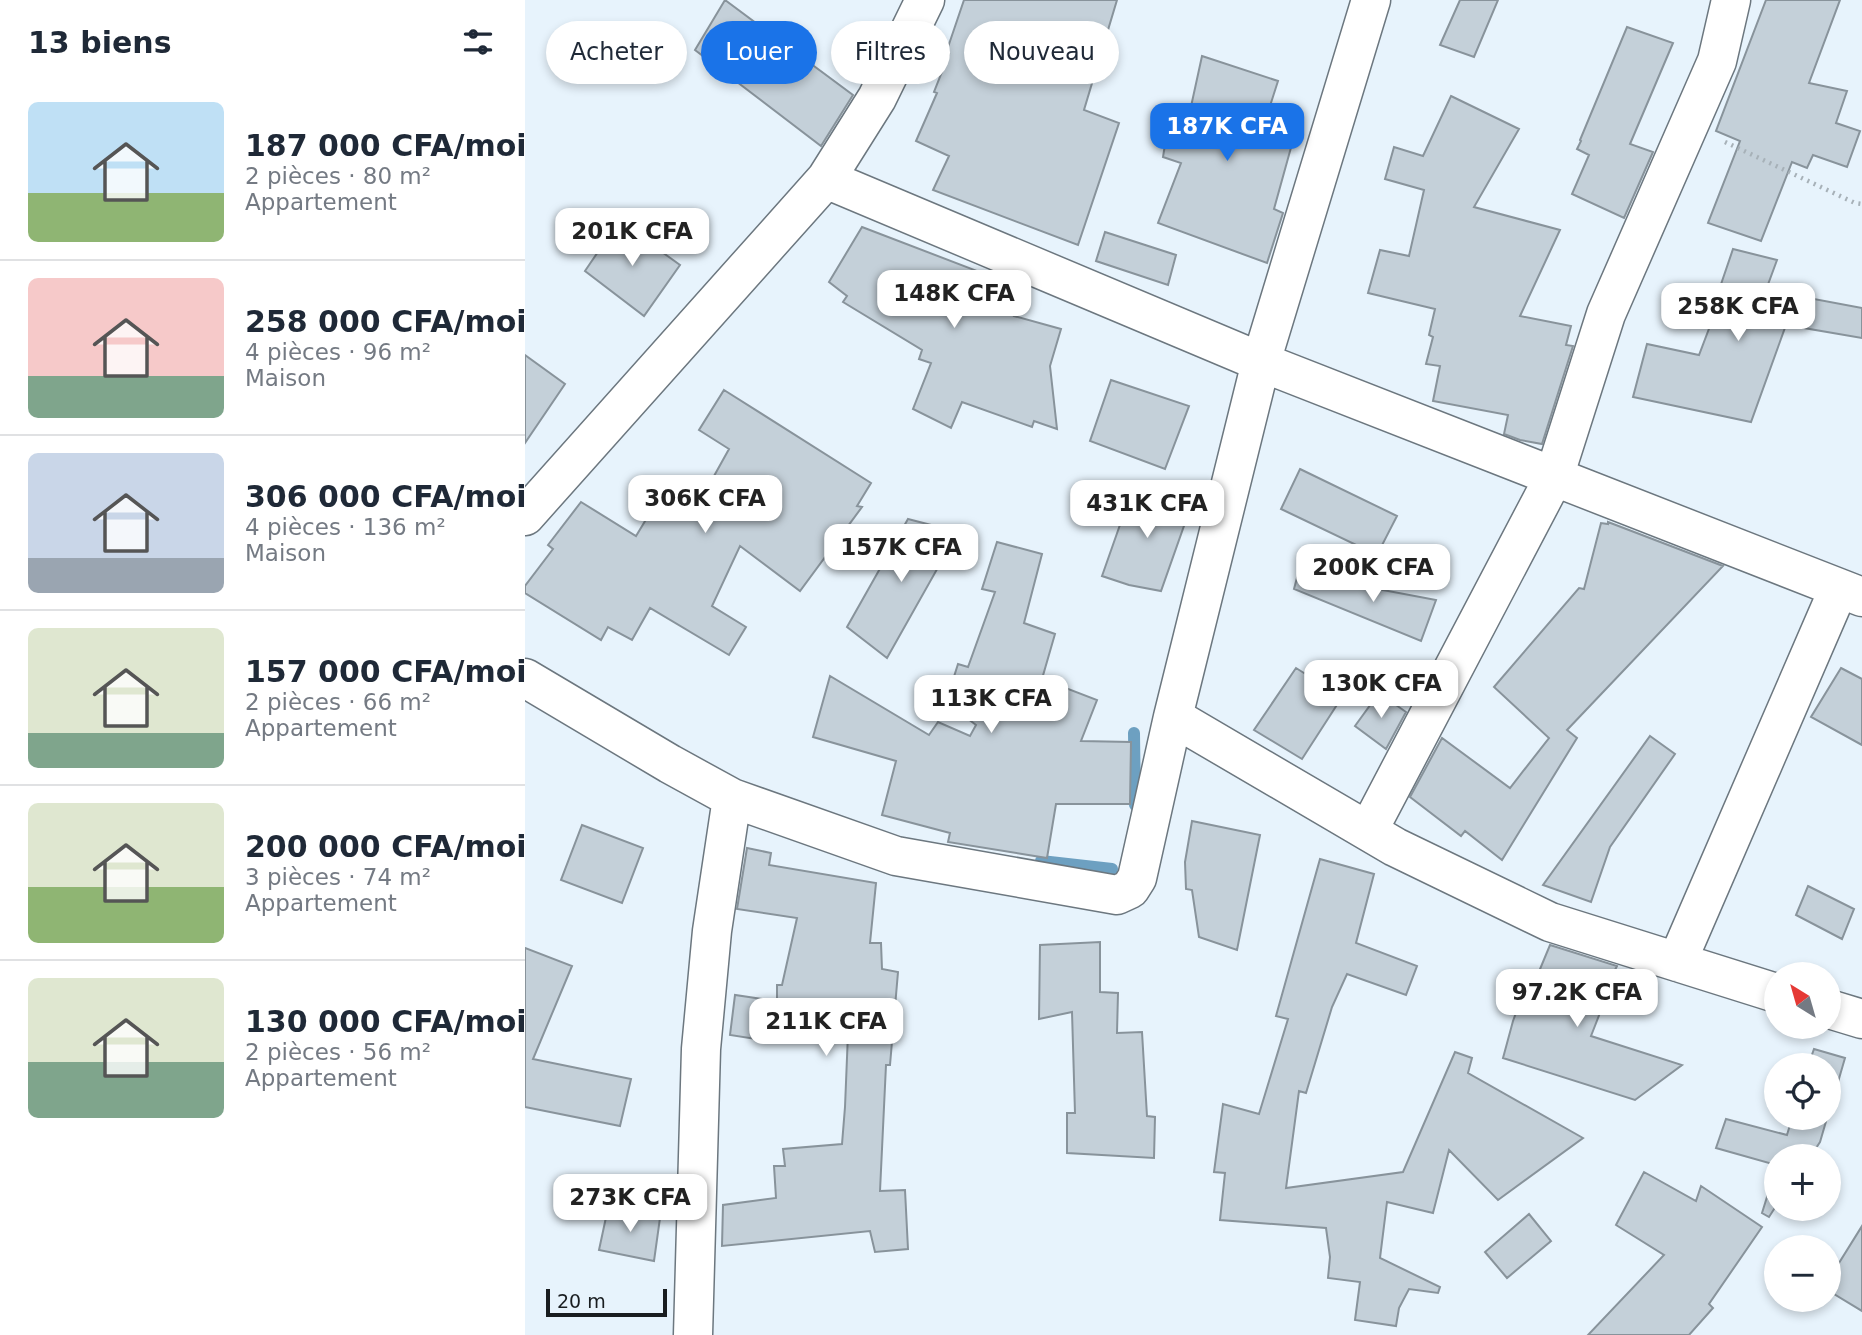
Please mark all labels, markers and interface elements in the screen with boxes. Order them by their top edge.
chip: Acheter [546,21,687,84]
chip: Louer [701,21,817,84]
chip: Filtres [831,21,950,84]
chip: Nouveau [964,21,1119,84]
icon: filters [459,23,497,61]
text: 13 biens [28,25,172,60]
pin: 187K CFA [1155,104,1299,163]
text: 187K CFA [1166,113,1288,139]
text: 187 000 CFA/mois [245,128,544,163]
icon: home [84,130,168,214]
text: 2 pièces · 80 m² [245,163,431,189]
text: Appartement [245,189,397,215]
pin: 201K CFA [560,208,704,268]
text: 201K CFA [571,218,693,244]
pin: 148K CFA [882,270,1026,330]
text: 148K CFA [893,280,1015,306]
pin: 258K CFA [1666,284,1810,343]
text: 258K CFA [1677,293,1799,319]
text: 258 000 CFA/mois [245,304,544,339]
icon: home [84,306,168,390]
text: 4 pièces · 96 m² [245,339,431,365]
text: Maison [245,365,326,391]
pin: 306K CFA [633,476,777,535]
text: 306 000 CFA/mois [245,479,544,514]
pin: 431K CFA [1075,480,1219,540]
icon: home [84,481,168,565]
text: 306K CFA [644,485,766,511]
text: 431K CFA [1086,490,1208,516]
text: 4 pièces · 136 m² [245,514,446,540]
pin: 157K CFA [829,524,973,584]
text: 157K CFA [840,534,962,560]
text: Maison [245,540,326,566]
pin: 200K CFA [1301,544,1445,604]
text: 200K CFA [1312,554,1434,580]
text: 157 000 CFA/mois [245,654,544,689]
icon: home [84,656,168,740]
pin: 130K CFA [1309,660,1453,720]
text: 130K CFA [1320,670,1442,696]
pin: 113K CFA [919,676,1063,735]
text: 113K CFA [930,685,1052,711]
text: 2 pièces · 66 m² [245,689,431,715]
text: Appartement [245,715,397,741]
text: 200 000 CFA/mois [245,829,544,864]
icon: home [84,831,168,915]
text: 3 pièces · 74 m² [245,864,431,890]
text: Appartement [245,890,397,916]
north arrow [1764,962,1841,1040]
map controls [1764,962,1841,1312]
pin: 97.2K CFA [1497,970,1657,1029]
text: 97.2K CFA [1512,979,1642,1005]
pin: 211K CFA [754,998,898,1058]
text: 130 000 CFA/mois [245,1004,544,1039]
icon: home [84,1006,168,1090]
text: 211K CFA [765,1008,887,1034]
text: 2 pièces · 56 m² [245,1039,431,1065]
button: locate [1764,1053,1841,1130]
text: Appartement [245,1065,397,1091]
button: + [1764,1144,1841,1221]
pin: 273K CFA [558,1174,702,1234]
text: 273K CFA [569,1184,691,1210]
button: − [1764,1235,1841,1312]
scale bar [546,1286,667,1318]
text: 20 m [557,1290,606,1312]

